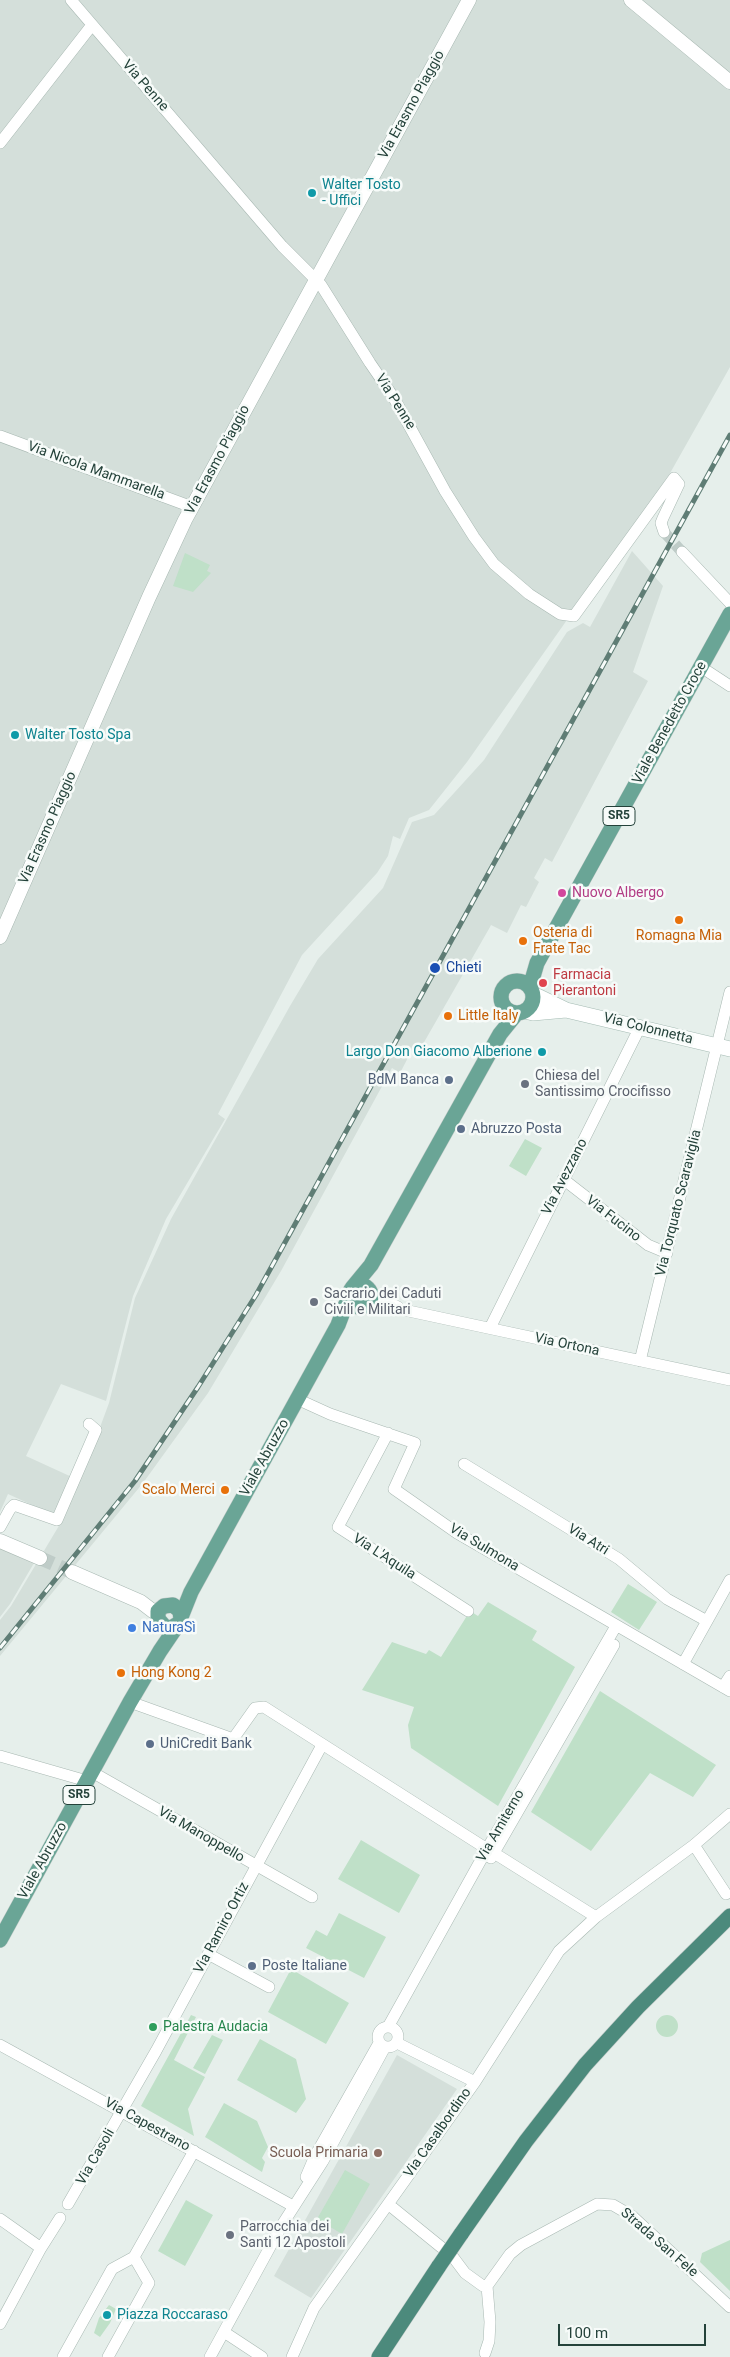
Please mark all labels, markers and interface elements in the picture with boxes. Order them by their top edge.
street label: Via Erasmo Piaggio [375,48,449,162]
street label: Via Penne [118,57,172,115]
place label: Walter Tosto - Uffici [322,177,401,210]
marker: Walter Tosto - Uffici [306,187,318,199]
street label: Via Penne [371,371,419,433]
street label: Via Erasmo Piaggio [182,402,254,518]
street label: Via Nicola Mammarella [25,438,167,504]
street label: Viale Benedetto Croce [629,659,711,787]
place label: Walter Tosto Spa [25,727,131,743]
marker: Walter Tosto Spa [9,729,21,741]
street label: Via Erasmo Piaggio [16,769,80,887]
road number: SR5 [603,806,635,826]
place label: Nuovo Albergo [572,885,664,901]
marker: Nuovo Albergo [556,887,568,899]
marker: Romagna Mia [673,914,685,926]
place label: Osteria di Frate Tac [533,925,592,958]
place label: Romagna Mia [636,928,722,944]
marker: Osteria di Frate Tac [517,935,529,947]
place label: Chieti [446,960,482,976]
marker: Chieti [428,961,442,975]
place label: Farmacia Pierantoni [553,967,616,1000]
marker: Farmacia Pierantoni [537,977,549,989]
place label: Little Italy [458,1008,518,1024]
marker: Little Italy [442,1010,454,1022]
street label: Via Colonnetta [602,1010,694,1048]
place label: Largo Don Giacomo Alberione [346,1044,532,1060]
marker: Largo Don Giacomo Alberione [536,1046,548,1058]
place label: Chiesa del Santissimo Crocifisso [535,1068,671,1100]
place label: BdM Banca [368,1072,439,1088]
marker: BdM Banca [443,1074,455,1086]
marker: Chiesa del Santissimo Crocifisso [519,1078,531,1090]
place label: Abruzzo Posta [471,1121,562,1137]
marker: Abruzzo Posta [455,1123,467,1135]
street label: Via Torquato Scaraviglia [653,1128,705,1278]
street label: Via Avezzano [539,1136,591,1218]
street label: Via Fucino [582,1192,644,1246]
place label: Sacrario dei Caduti Civili e Militari [324,1286,441,1318]
marker: Sacrario dei Caduti Civili e Militari [308,1296,320,1308]
street label: Via Ortona [533,1330,601,1360]
street label: Viale Abruzzo [237,1417,293,1499]
place label: Scalo Merci [142,1482,215,1498]
marker: Scalo Merci [219,1484,231,1496]
street label: Via Sulmona [446,1521,522,1575]
street label: Via Atri [564,1521,612,1559]
street label: Via L'Aquila [349,1530,419,1584]
place label: NaturaSì [142,1620,196,1636]
marker: NaturaSì [126,1622,138,1634]
place label: Hong Kong 2 [131,1665,212,1681]
marker: Hong Kong 2 [115,1667,127,1679]
place label: UniCredit Bank [160,1736,252,1752]
marker: UniCredit Bank [144,1738,156,1750]
road number: SR5 [63,1786,95,1804]
street label: Via Amiterno [474,1787,528,1865]
street label: Via Manoppello [155,1804,247,1866]
street label: Viale Abruzzo [15,1820,71,1902]
street label: Via Ramiro Ortiz [191,1879,253,1977]
place label: Poste Italiane [262,1958,347,1974]
marker: Poste Italiane [246,1960,258,1972]
place label: Palestra Audacia [163,2019,268,2035]
marker: Palestra Audacia [147,2021,159,2033]
street label: Via Casalbordino [401,2085,475,2181]
street label: Via Capestrano [101,2095,193,2155]
street label: Via Casoli [73,2126,119,2188]
place label: Scuola Primaria [270,2145,368,2161]
marker: Scuola Primaria [372,2147,384,2159]
street label: Strada San Fele [617,2205,701,2281]
place label: Parrocchia dei Santi 12 Apostoli [240,2219,346,2252]
marker: Parrocchia dei Santi 12 Apostoli [224,2229,236,2241]
place label: Piazza Roccaraso [117,2307,228,2323]
marker: Piazza Roccaraso [101,2309,113,2321]
scale bar [560,2314,708,2346]
text: 100 m [566,2324,608,2342]

